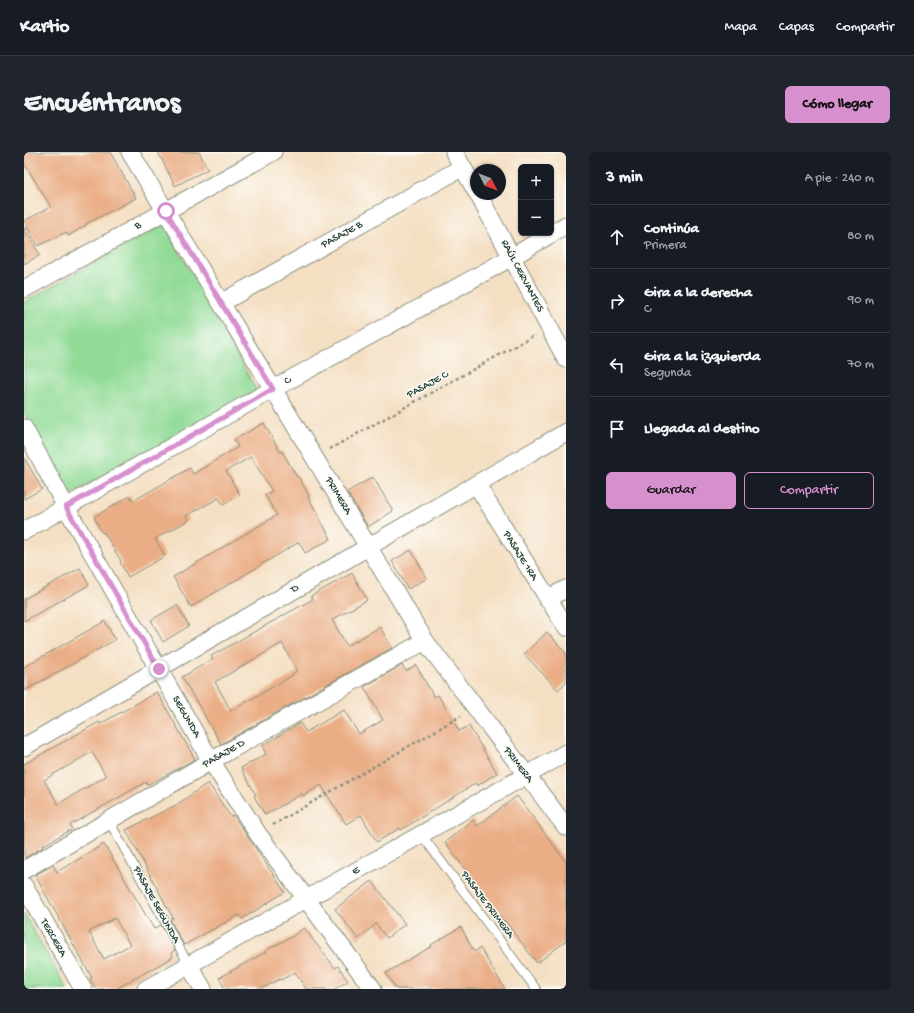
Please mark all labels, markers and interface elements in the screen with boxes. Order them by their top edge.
text: Kartio [20,16,69,39]
text: Mapa [725,19,757,36]
text: Capas [779,19,814,36]
text: Compartir [836,19,894,36]
button: Cómo llegar [785,86,890,123]
text: Encuéntranos [24,88,180,121]
north arrow [470,164,506,200]
map controls [518,164,554,236]
button: + [518,164,554,200]
text: 3 min [606,168,643,188]
text: A pie · 240 m [805,171,874,186]
button: − [518,200,554,236]
route start [157,202,175,220]
street label: B [132,219,144,233]
street label: PASAJE B [319,219,365,252]
text: Continúa [644,220,699,238]
icon: ahead [606,226,628,248]
text: 80 m [847,229,874,244]
street label: RAÚL CERVANTES [498,237,547,315]
text: Primera [644,238,686,253]
text: Gira a la derecha [644,284,752,302]
icon: right [606,290,628,312]
text: 90 m [848,293,874,308]
text: C [644,302,651,317]
text: Gira a la izquierda [644,348,760,366]
icon: left [606,354,628,376]
text: 70 m [848,357,874,372]
text: Segunda [644,366,691,381]
street label: PASAJE C [404,368,452,402]
street label: C [282,374,294,388]
icon: arrive [606,418,628,440]
text: Llegada al destino [644,420,760,438]
button: Guardar [606,472,736,509]
button: Compartir [744,472,874,509]
street label: PRIMERA [322,474,354,517]
street label: PASAJE 1RA [500,528,540,583]
street label: D [288,582,302,596]
route end [150,660,168,678]
street label: SEGUNDA [169,694,203,740]
street label: PASAJE D [200,737,248,771]
street label: PRIMERA [500,744,535,785]
street label: PASAJE SEGUNDA [130,864,182,946]
street label: E [350,864,363,878]
street label: PASAJE PRIMERA [457,868,516,941]
street label: TERCERA [37,916,69,960]

